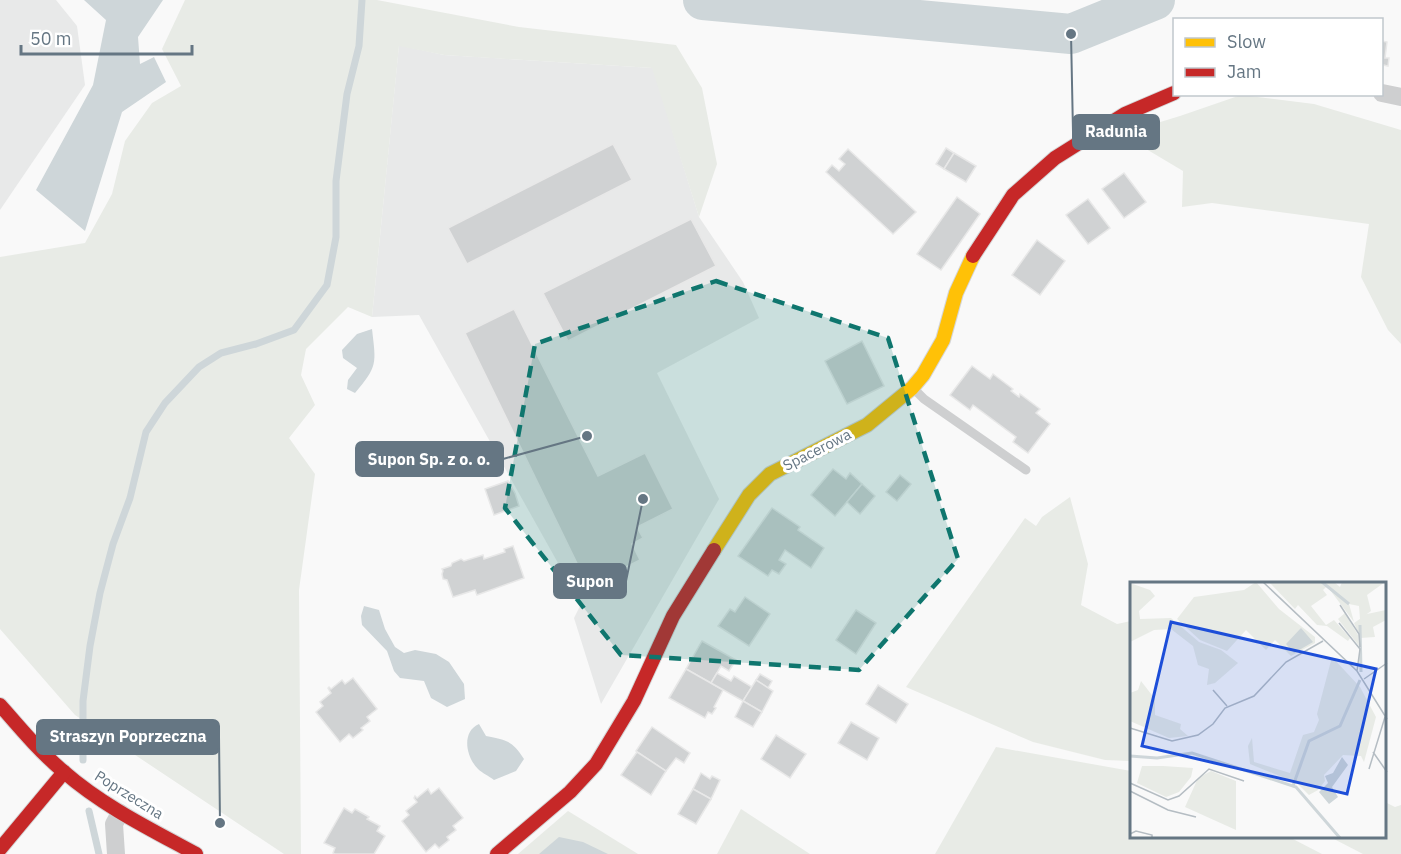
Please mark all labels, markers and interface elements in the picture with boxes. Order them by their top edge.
scale bar [21,18,192,56]
legend [1173,18,1383,96]
text: 50 m [30,27,72,50]
text: Slow [1227,30,1266,53]
text: Jam [1227,60,1262,83]
callout: Radunia [1073,115,1159,149]
text: Radunia [1085,121,1147,141]
street label: Spacerowa [779,424,854,475]
callout: Supon Sp. z o. o. [356,442,503,476]
text: Supon Sp. z o. o. [367,449,491,469]
callout: Supon [554,564,626,598]
text: Supon [566,571,614,591]
inset map [1130,582,1386,839]
callout: Straszyn Poprzeczna [37,720,219,754]
text: Straszyn Poprzeczna [49,726,207,746]
street label: Poprzeczna [91,766,167,823]

